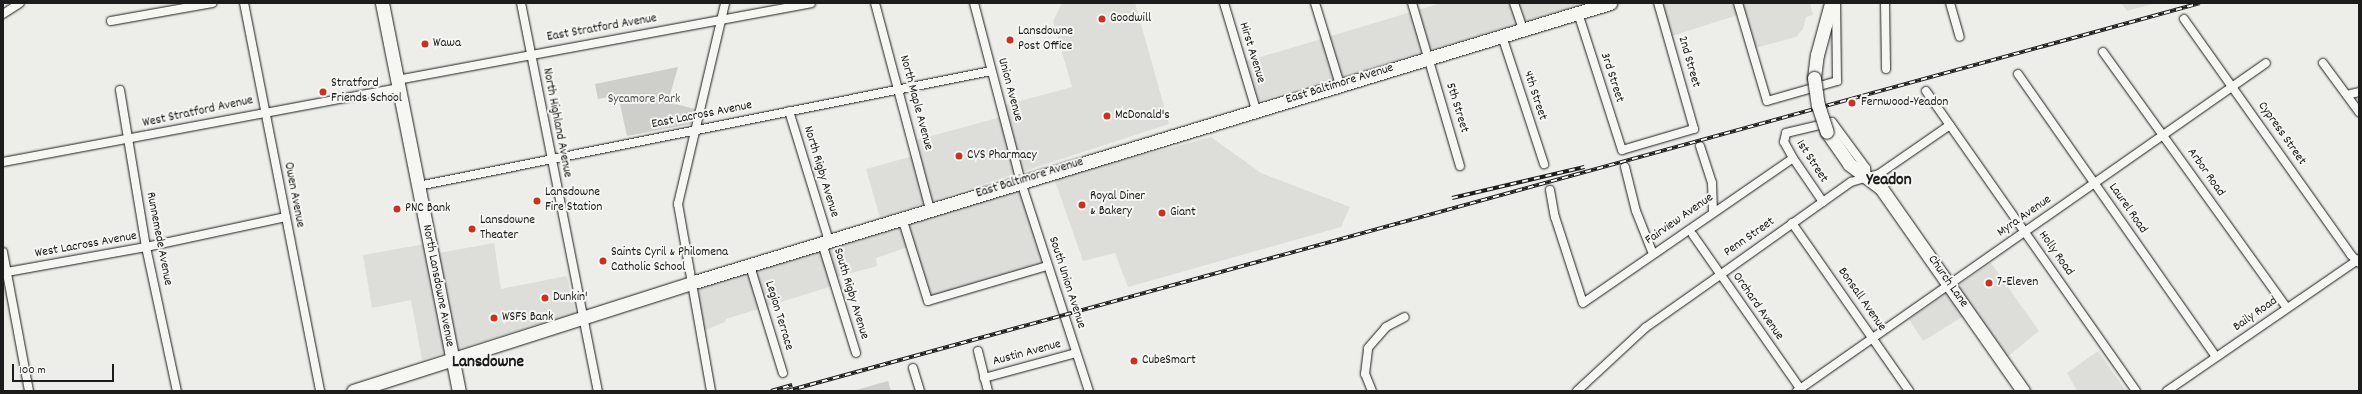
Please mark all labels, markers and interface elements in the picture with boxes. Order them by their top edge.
place label: Goodwill [1110,11,1151,27]
street label: East Stratford Avenue [546,12,658,46]
marker: Goodwill [1097,14,1107,24]
street label: Hirst Avenue [1234,21,1268,85]
place label: Lansdowne Post Office [1018,25,1073,56]
marker: Lansdowne Post Office [1005,35,1015,45]
street label: 2nd Street [1673,35,1703,89]
place label: Wawa [433,36,461,52]
marker: Wawa [420,39,430,49]
street label: 3rd Street [1596,51,1626,105]
street label: North Maple Avenue [895,54,935,152]
street label: Union Avenue [993,57,1025,123]
street label: East Baltimore Avenue [1284,61,1396,109]
street label: North Highland Avenue [538,67,574,179]
street label: 4th Street [1519,69,1549,123]
place label: Stratford Friends School [331,77,402,108]
street label: 5th Street [1441,81,1471,135]
marker: Stratford Friends School [318,87,328,97]
park label: Sycamore Park [608,92,680,108]
street label: West Stratford Avenue [141,94,255,132]
place label: Fernwood-Yeadon [1861,95,1948,111]
marker: Fernwood-Yeadon [1846,97,1858,109]
street label: East Lacross Avenue [650,99,754,133]
street label: Cypress Street [2253,99,2309,169]
place label: McDonald's [1115,108,1170,124]
marker: McDonald's [1102,111,1112,121]
street label: North Rigby Avenue [799,124,841,220]
street label: 1st Street [1791,138,1831,186]
street label: Arbor Road [2183,146,2227,200]
place label: CVS Pharmacy [967,148,1037,164]
marker: CVS Pharmacy [954,151,964,161]
street label: East Baltimore Avenue [974,155,1086,203]
street label: Owen Avenue [279,161,307,229]
district label: Yeadon [1866,172,1912,192]
street label: Laurel Road [2104,181,2150,237]
place label: Lansdowne Fire Station [545,186,602,217]
place label: Royal Diner & Bakery [1090,190,1145,221]
street label: Runnemede Avenue [141,191,175,287]
street label: Fairview Avenue [1643,191,1717,249]
street label: Myra Avenue [1995,193,2055,241]
marker: Lansdowne Fire Station [532,196,542,206]
marker: Royal Diner & Bakery [1077,200,1087,210]
place label: PNC Bank [405,201,450,217]
marker: PNC Bank [392,204,402,214]
place label: Giant [1170,205,1196,221]
marker: Giant [1157,208,1167,218]
place label: Lansdowne Theater [480,214,535,245]
street label: Penn Street [1722,215,1778,261]
street label: North Lansdowne Avenue [417,224,457,348]
marker: Lansdowne Theater [467,224,477,234]
street label: West Lacross Avenue [34,229,138,263]
street label: Holly Road [2034,229,2076,279]
street label: South Union Avenue [1044,235,1088,331]
place label: Saints Cyril & Philomena Catholic School [611,246,728,277]
street label: South Rigby Avenue [829,246,871,342]
street label: Church Lane [1923,253,1971,311]
marker: Saints Cyril & Philomena Catholic School [598,256,608,266]
street label: Bonsall Avenue [1833,265,1889,335]
street label: Orchard Avenue [1728,270,1786,344]
place label: 7-Eleven [1997,275,2038,291]
marker: 7-Eleven [1984,278,1994,288]
street label: Legion Terrace [760,280,796,352]
place label: Dunkin' [553,290,588,306]
marker: Dunkin' [540,293,550,303]
street label: Baily Road [2231,294,2281,336]
place label: WSFS Bank [502,310,553,326]
marker: WSFS Bank [489,313,499,323]
street label: Austin Avenue [991,337,1063,371]
place label: CubeSmart [1142,353,1196,369]
district label: Lansdowne [452,354,524,374]
scale bar [14,356,116,382]
marker: CubeSmart [1129,356,1139,366]
text: 100 m [19,362,46,379]

